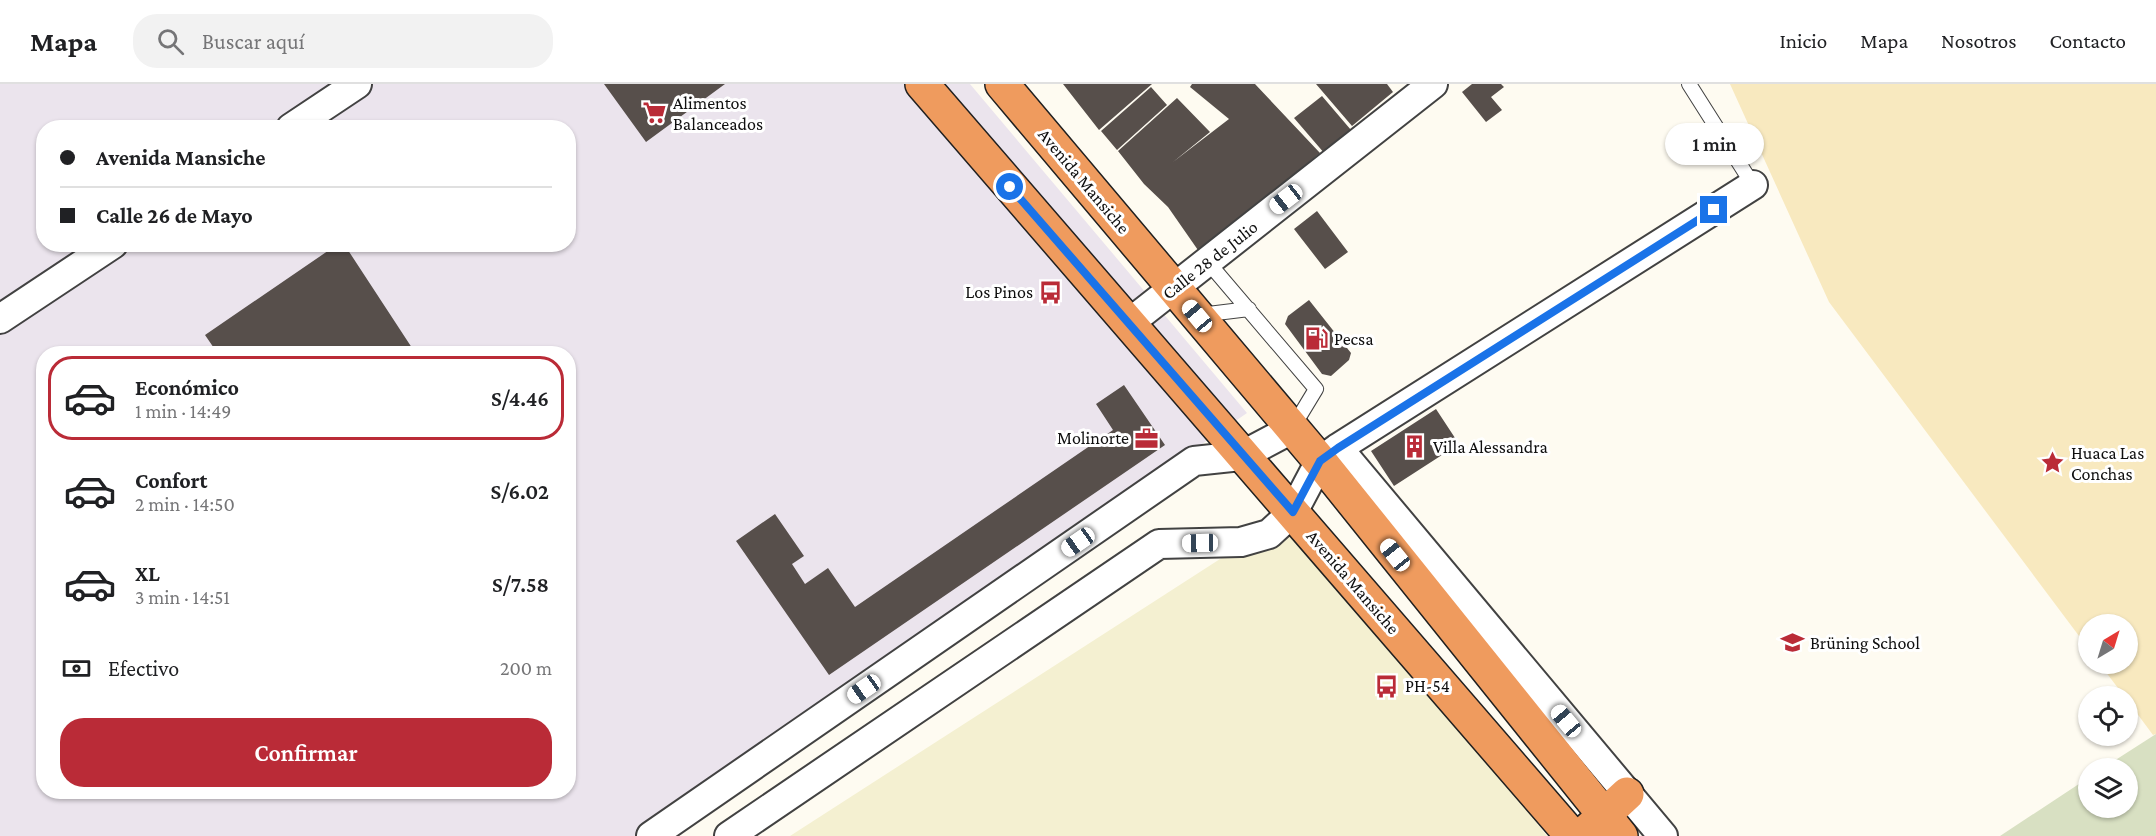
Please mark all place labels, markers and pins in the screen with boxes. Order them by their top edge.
place label: Alimentos Balanceados [673,93,763,134]
supermarket icon: Alimentos Balanceados [642,100,668,126]
bus stop icon: Los Pinos [1038,279,1064,305]
place label: Los Pinos [965,282,1033,302]
fuel station icon: Pecsa [1303,326,1329,352]
place label: Pecsa [1334,329,1373,349]
office icon: Molinorte [1134,425,1160,451]
place label: Molinorte [1057,428,1129,448]
building icon: Villa Alessandra [1402,434,1428,460]
place label: Villa Alessandra [1433,437,1548,457]
place label: Huaca Las Conchas [2071,443,2144,484]
place icon: Huaca Las Conchas [2040,450,2066,476]
school or university icon: Brüning School [1779,630,1805,656]
place label: Brüning School [1810,633,1920,653]
bus stop icon: PH-54 [1374,673,1400,699]
place label: PH-54 [1405,676,1450,696]

